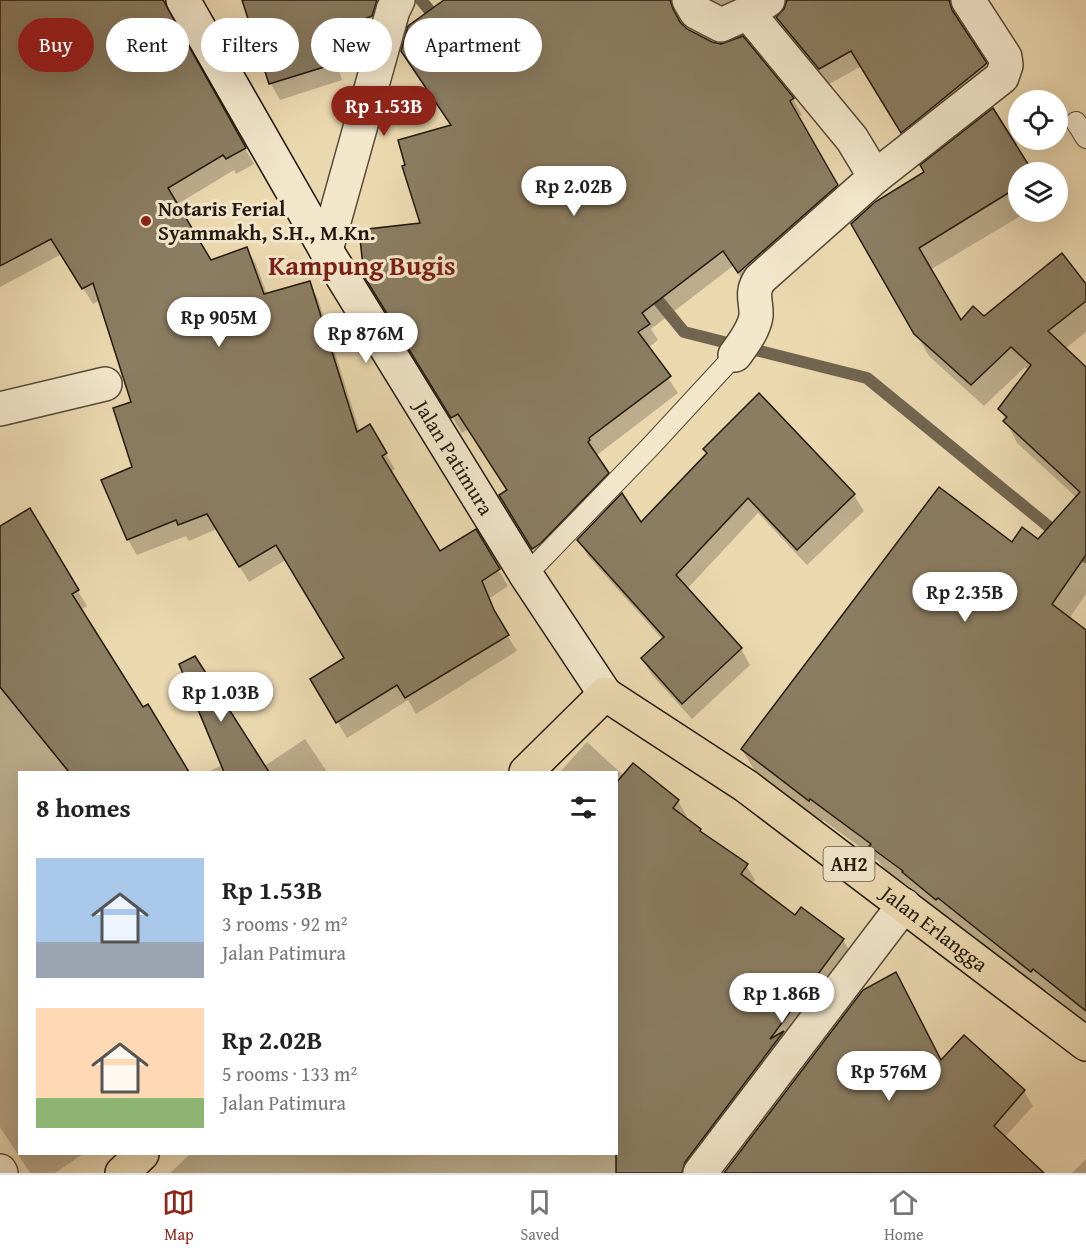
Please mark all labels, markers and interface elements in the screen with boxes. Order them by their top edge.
chip: Buy [18,18,94,72]
chip: Rent [106,18,189,72]
chip: Filters [201,18,299,72]
chip: New [311,18,392,72]
chip: Apartment [404,18,542,72]
pin: Rp 1.53B [322,86,446,137]
map controls [1008,90,1068,222]
button: locate [1008,90,1068,150]
text: Rp 1.53B [345,91,423,120]
button: layers [1008,162,1068,222]
pin: Rp 2.02B [512,166,636,217]
text: Rp 2.02B [535,171,613,200]
place label: Notaris Ferial Syammakh, S.H., M.Kn. [158,193,376,248]
marker: Notaris Ferial Syammakh, S.H., M.Kn. [139,214,153,228]
district label: Kampung Bugis [268,245,456,285]
pin: Rp 905M [164,297,274,348]
text: Rp 905M [181,302,257,331]
pin: Rp 876M [311,313,421,364]
text: Rp 876M [328,318,404,347]
street label: Jalan Patimura [405,391,502,521]
pin: Rp 2.35B [903,572,1027,623]
text: Rp 2.35B [926,577,1004,606]
pin: Rp 1.03B [159,672,283,723]
text: Rp 1.03B [182,677,260,706]
text: 8 homes [36,788,131,827]
icon: filters [567,791,600,824]
road number: AH2 [824,847,874,881]
text: Rp 1.53B [222,870,322,909]
street label: Jalan Erlangga [873,876,995,979]
icon: home [84,882,156,954]
text: 3 rooms · 92 m² [222,909,348,938]
text: Jalan Patimura [222,938,346,967]
pin: Rp 1.86B [720,973,844,1024]
text: Rp 1.86B [743,978,821,1007]
text: Rp 2.02B [222,1020,322,1059]
icon: home [84,1032,156,1104]
pin: Rp 576M [834,1051,944,1102]
text: Rp 576M [851,1056,927,1085]
text: 5 rooms · 133 m² [222,1059,357,1088]
text: Jalan Patimura [222,1088,346,1117]
tab: Map [162,1186,195,1246]
tab: Saved [520,1186,559,1246]
tab: Home [884,1186,924,1246]

